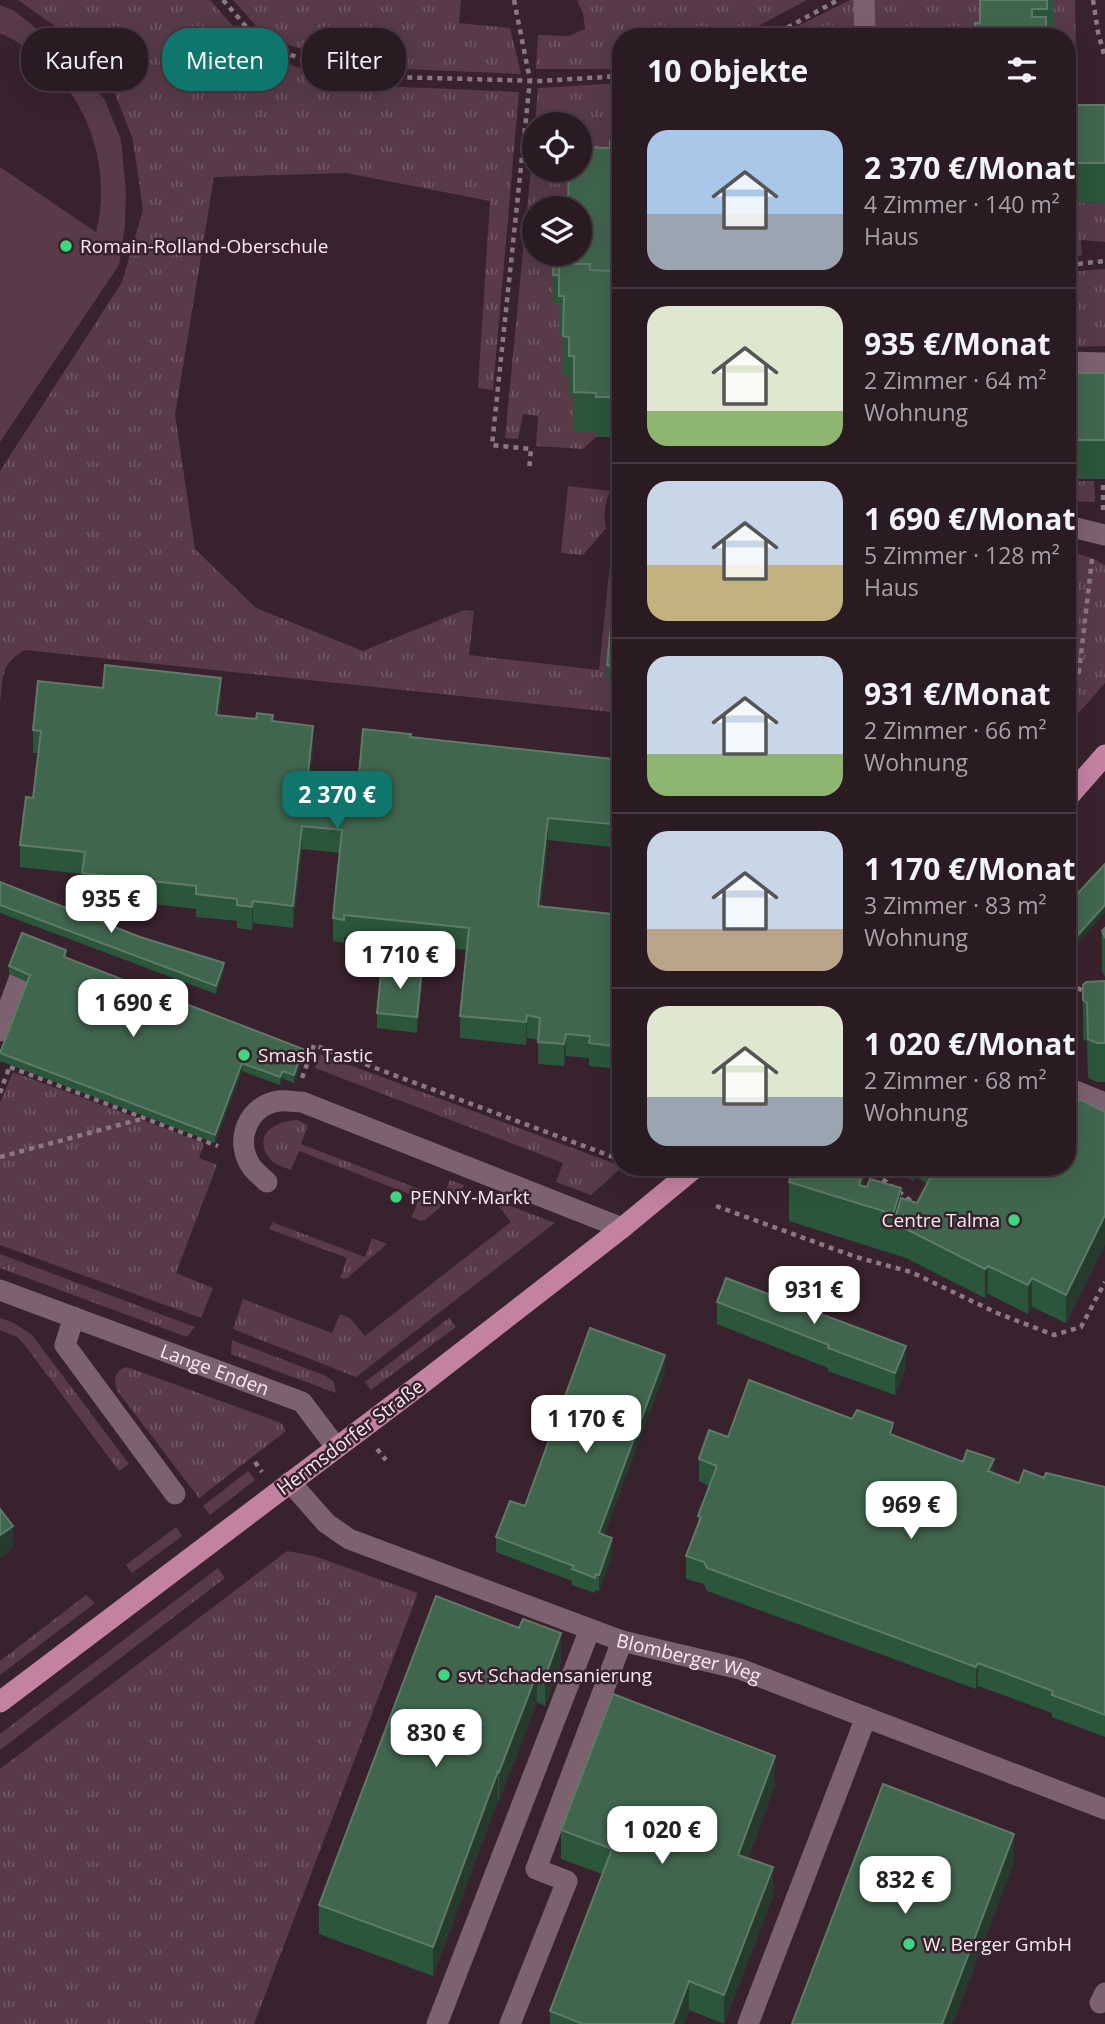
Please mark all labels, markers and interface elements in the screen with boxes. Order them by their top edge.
chip: Kaufen [21,28,148,91]
chip: Mieten [162,28,288,91]
chip: Filter [302,28,406,91]
text: 10 Objekte [647,50,808,91]
icon: filters [1003,51,1041,89]
map controls [522,112,592,266]
button: locate [522,112,592,182]
text: 2 370 €/Monat [864,147,1075,188]
icon: home [703,158,787,242]
text: 4 Zimmer · 140 m² [864,188,1060,220]
button: layers [522,196,592,266]
text: Haus [864,220,919,252]
place label: Romain-Rolland-Oberschule [80,233,328,259]
marker: Romain-Rolland-Oberschule [58,238,74,254]
text: 935 €/Monat [864,323,1051,364]
icon: home [703,334,787,418]
text: 2 Zimmer · 64 m² [864,364,1047,396]
text: Wohnung [864,396,968,428]
text: 1 690 €/Monat [864,498,1075,539]
icon: home [703,509,787,593]
text: 5 Zimmer · 128 m² [864,539,1060,571]
text: Haus [864,571,919,603]
text: 931 €/Monat [864,673,1051,714]
icon: home [703,684,787,768]
text: 2 Zimmer · 66 m² [864,714,1047,746]
text: Wohnung [864,746,968,778]
pin: 2 370 € [272,772,402,831]
text: 2 370 € [298,778,376,810]
text: 1 170 €/Monat [864,848,1075,889]
icon: home [703,859,787,943]
pin: 935 € [62,876,160,935]
text: 935 € [82,882,140,914]
text: 3 Zimmer · 83 m² [864,889,1047,921]
text: Wohnung [864,921,968,953]
pin: 1 710 € [335,932,465,991]
text: 1 710 € [361,938,439,970]
pin: 1 690 € [68,979,198,1039]
text: 1 690 € [94,986,172,1018]
text: 1 020 €/Monat [864,1023,1075,1064]
icon: home [703,1034,787,1118]
place label: Smash Tastic [258,1042,373,1068]
marker: Smash Tastic [236,1047,252,1063]
text: 2 Zimmer · 68 m² [864,1064,1047,1096]
text: Wohnung [864,1096,968,1128]
place label: PENNY-Markt [410,1184,530,1210]
marker: PENNY-Markt [388,1189,404,1205]
place label: Centre Talma [882,1207,1000,1233]
marker: Centre Talma [1006,1212,1022,1228]
pin: 931 € [765,1266,863,1326]
text: 931 € [785,1273,843,1305]
street label: Lange Enden [157,1338,273,1402]
street label: Hermsdorfer Straße [271,1373,429,1501]
pin: 1 170 € [521,1396,651,1455]
text: 1 170 € [547,1402,625,1434]
pin: 969 € [862,1482,960,1541]
text: 969 € [882,1488,940,1520]
street label: Blomberger Weg [614,1627,765,1689]
place label: svt Schadensanierung [458,1662,652,1688]
marker: svt Schadensanierung [436,1667,452,1683]
pin: 830 € [387,1710,485,1769]
text: 830 € [407,1716,465,1748]
pin: 1 020 € [597,1806,727,1866]
text: 1 020 € [623,1813,701,1845]
pin: 832 € [856,1856,954,1916]
text: 832 € [876,1863,934,1895]
place label: W. Berger GmbH [923,1931,1072,1957]
marker: W. Berger GmbH [901,1936,917,1952]

